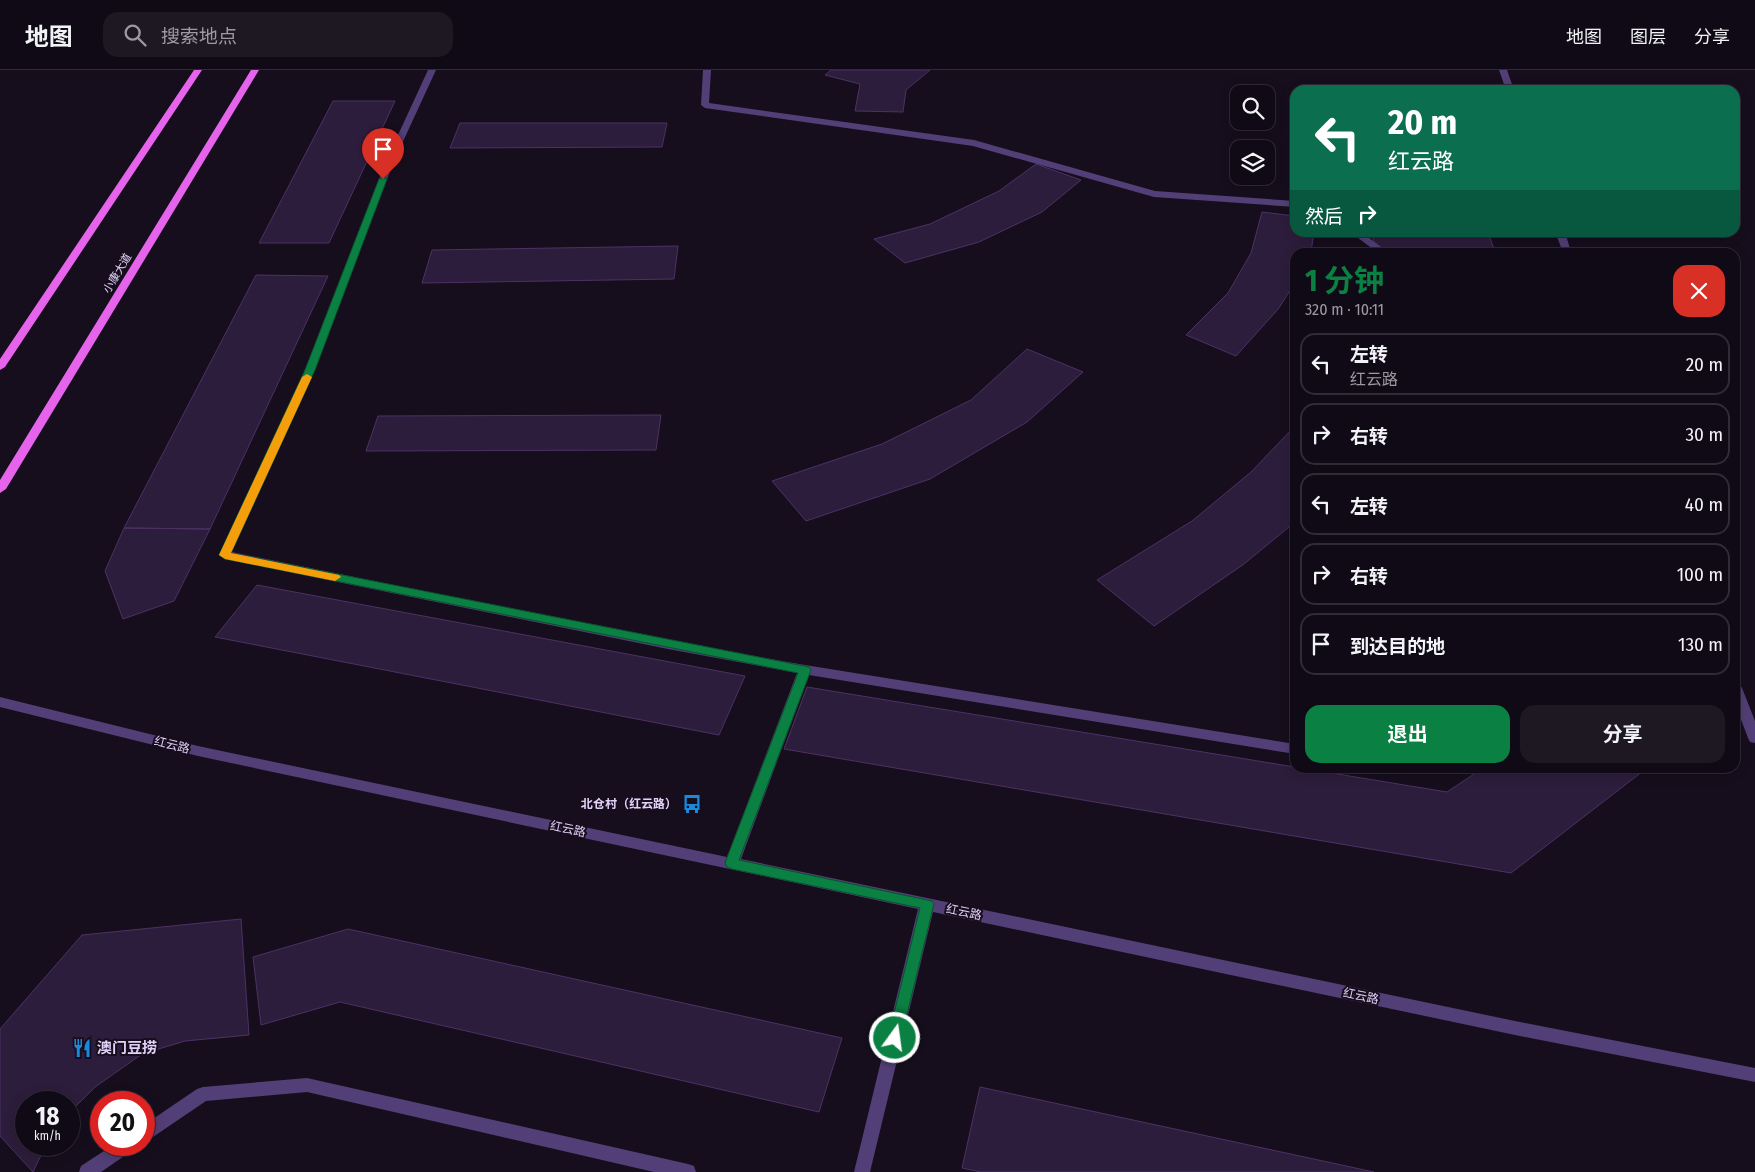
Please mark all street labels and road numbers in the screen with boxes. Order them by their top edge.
street label: 小康大道 [101,251,134,295]
street label: 红云路 [153,734,191,756]
street label: 红云路 [549,818,587,840]
street label: 红云路 [945,901,983,923]
street label: 红云路 [1342,985,1380,1007]

